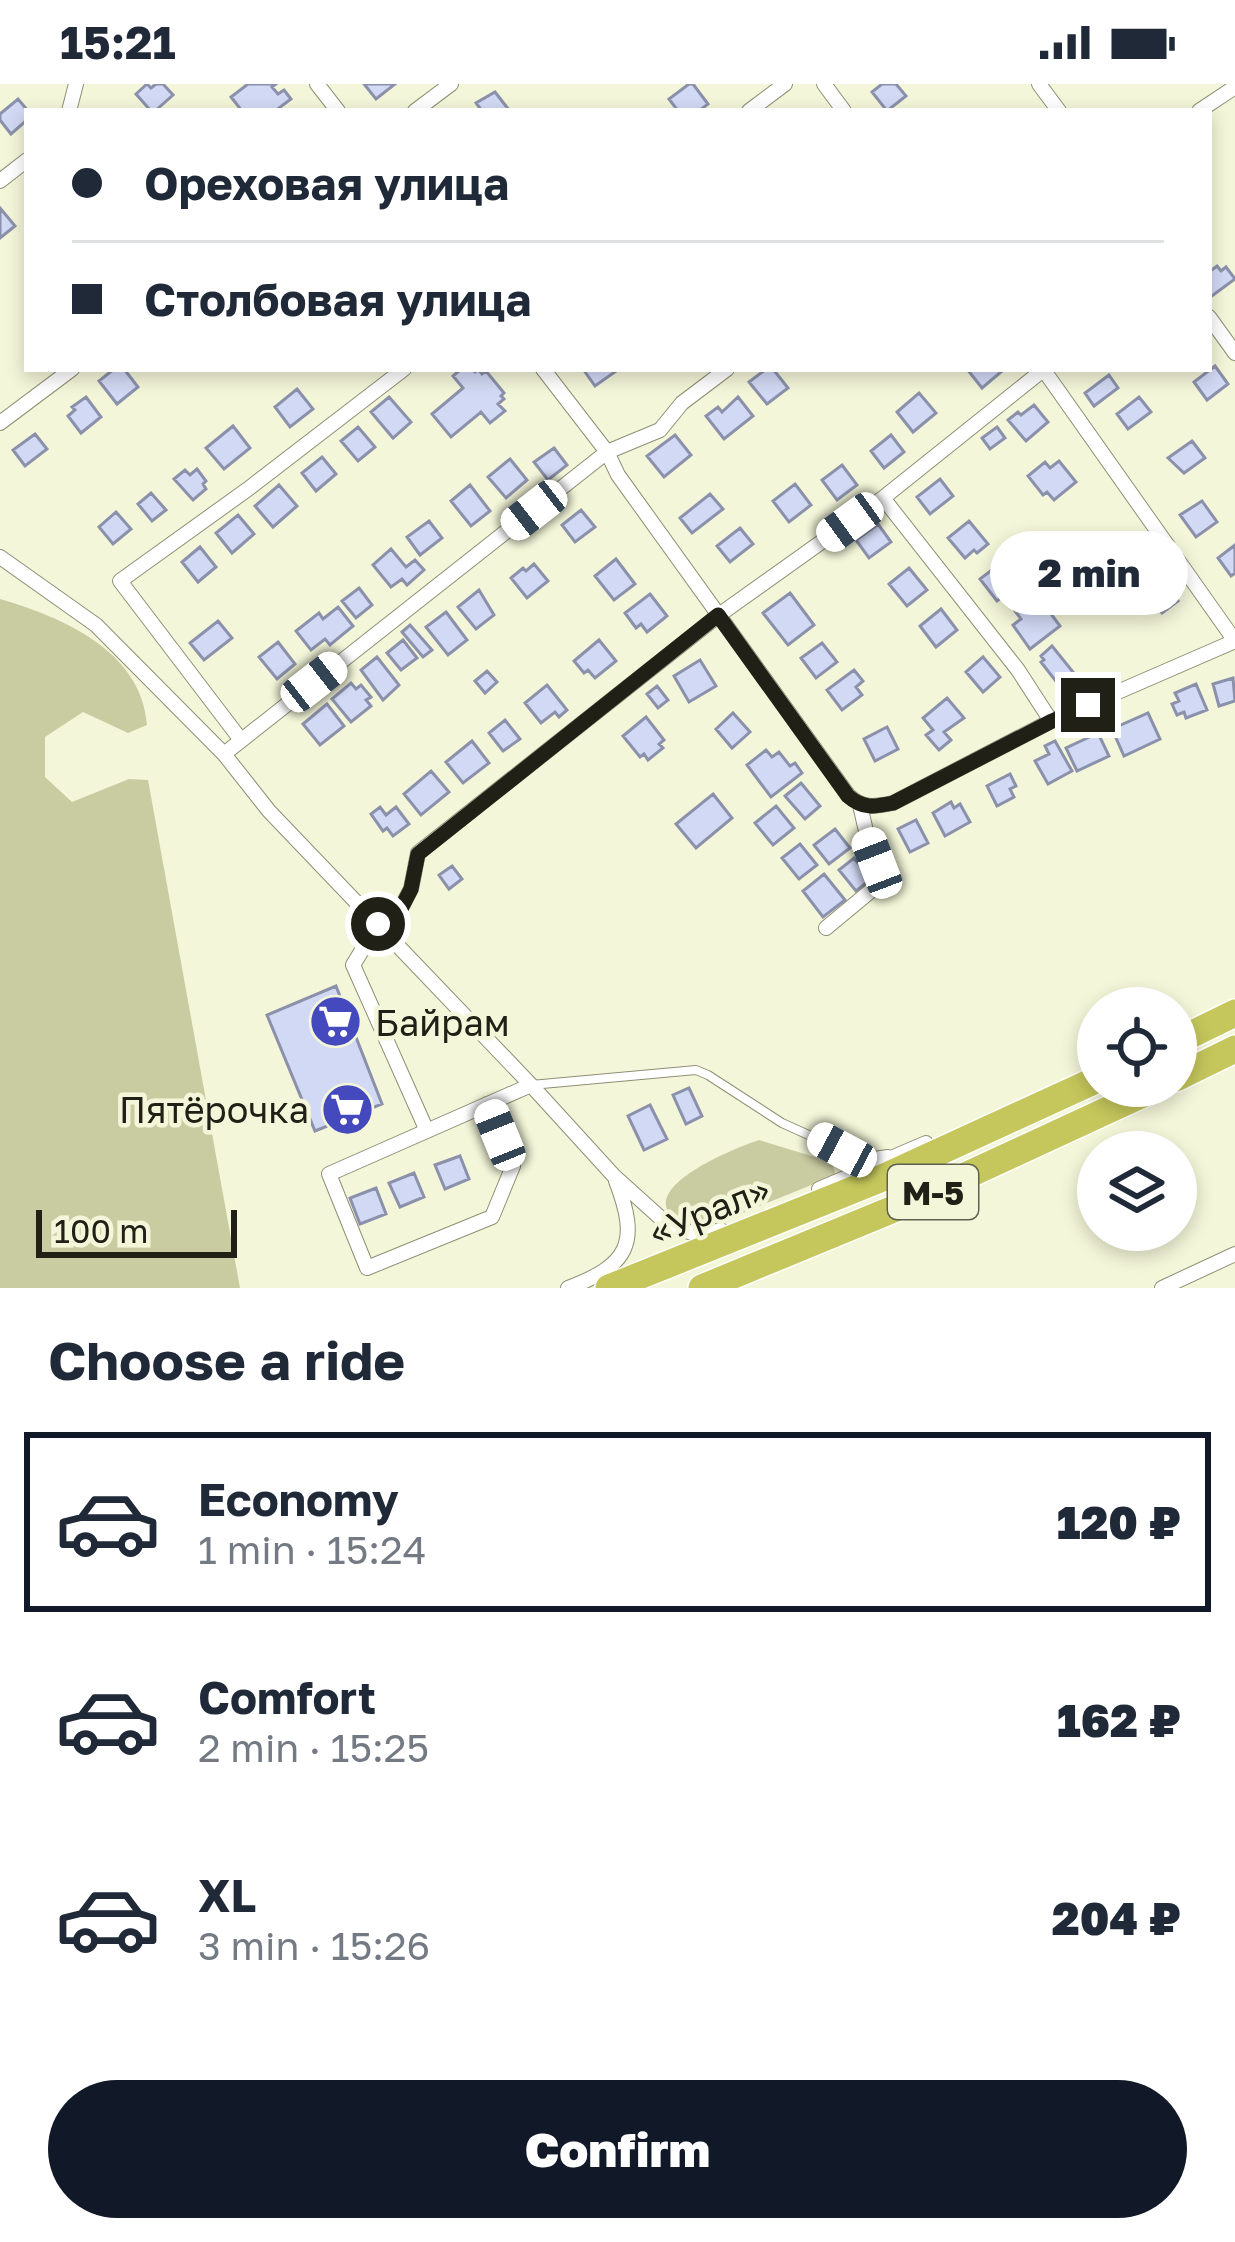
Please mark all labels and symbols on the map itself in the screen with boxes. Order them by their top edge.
car [495,474,573,546]
car [810,486,890,558]
callout: 2 min [989,531,1187,615]
car [275,646,353,718]
route end [1061,678,1115,732]
car [847,823,907,903]
route start [351,897,405,951]
supermarket icon: Байрам [308,994,364,1050]
place label: Байрам [375,1001,510,1044]
supermarket icon: Пятёрочка [320,1081,376,1137]
place label: Пятёрочка [119,1088,309,1131]
car [470,1095,530,1175]
car [802,1117,882,1183]
road number: М-5 [888,1165,978,1219]
street label: «Урал» [643,1166,775,1254]
scale bar [36,1204,237,1257]

